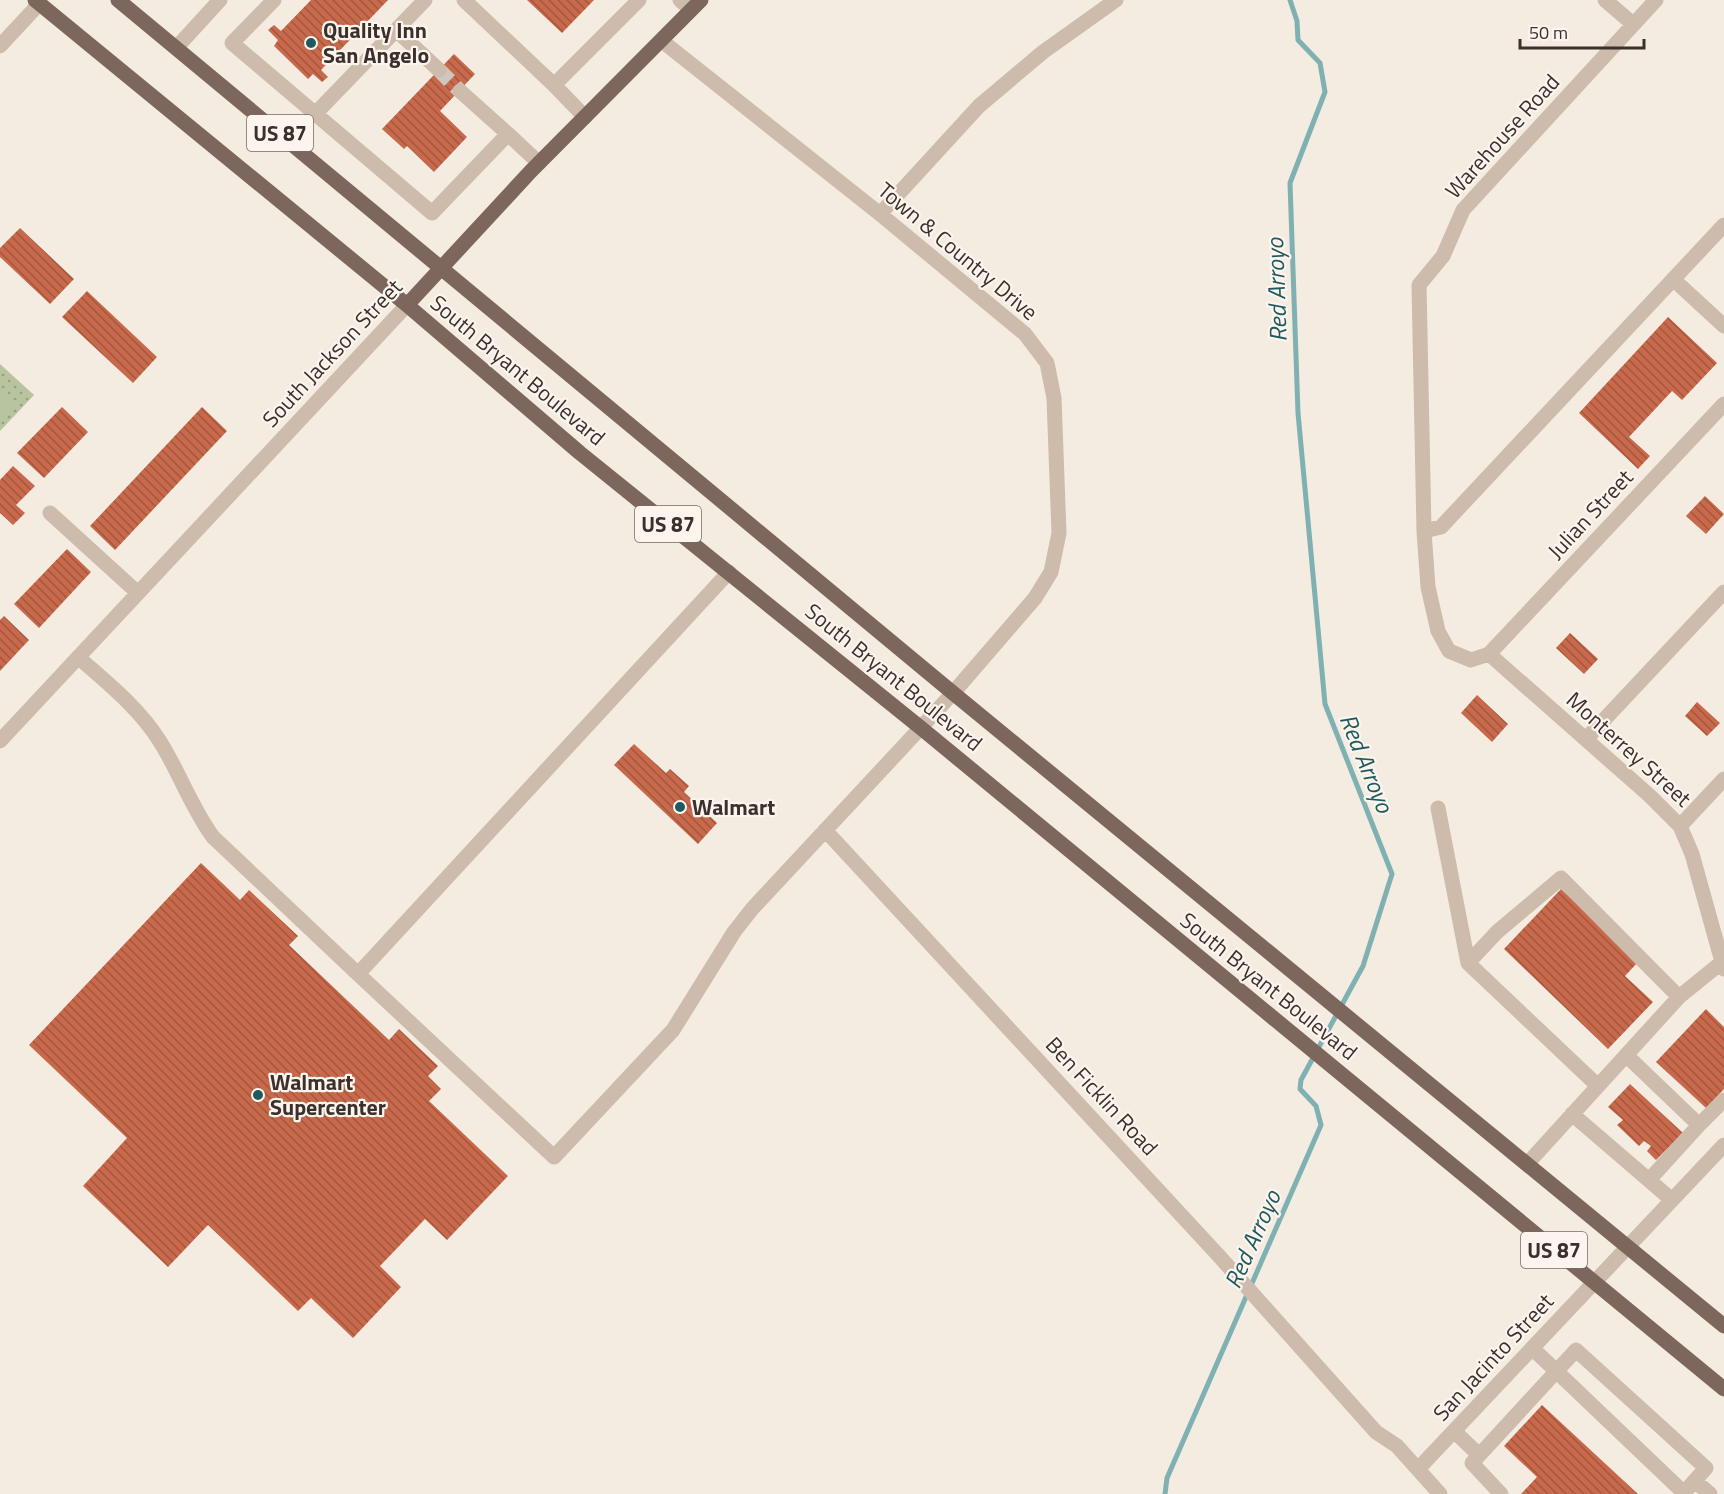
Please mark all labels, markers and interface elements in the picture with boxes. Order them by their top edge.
scale bar [1520,12,1644,50]
place label: Quality Inn San Angelo [323,13,429,72]
text: 50 m [1529,19,1568,46]
marker: Quality Inn San Angelo [304,36,318,50]
street label: Warehouse Road [1437,66,1567,206]
road number: US 87 [247,115,313,151]
street label: Town & Country Drive [870,174,1046,328]
water label: Red Arroyo [1256,236,1296,343]
street label: South Jackson Street [254,271,410,435]
street label: South Bryant Boulevard [423,286,613,454]
street label: Julian Street [1539,461,1641,567]
road number: US 87 [635,506,701,542]
street label: South Bryant Boulevard [798,595,990,759]
street label: Monterrey Street [1559,683,1700,815]
water label: Red Arroyo [1331,708,1404,819]
place label: Walmart [692,790,775,824]
marker: Walmart [673,800,687,814]
street label: South Bryant Boulevard [1173,904,1365,1068]
street label: Ben Ficklin Road [1038,1029,1166,1163]
place label: Walmart Supercenter [270,1065,386,1124]
marker: Walmart Supercenter [251,1088,265,1102]
water label: Red Arroyo [1214,1183,1290,1294]
road number: US 87 [1521,1232,1587,1268]
street label: San Jacinto Street [1425,1285,1562,1429]

